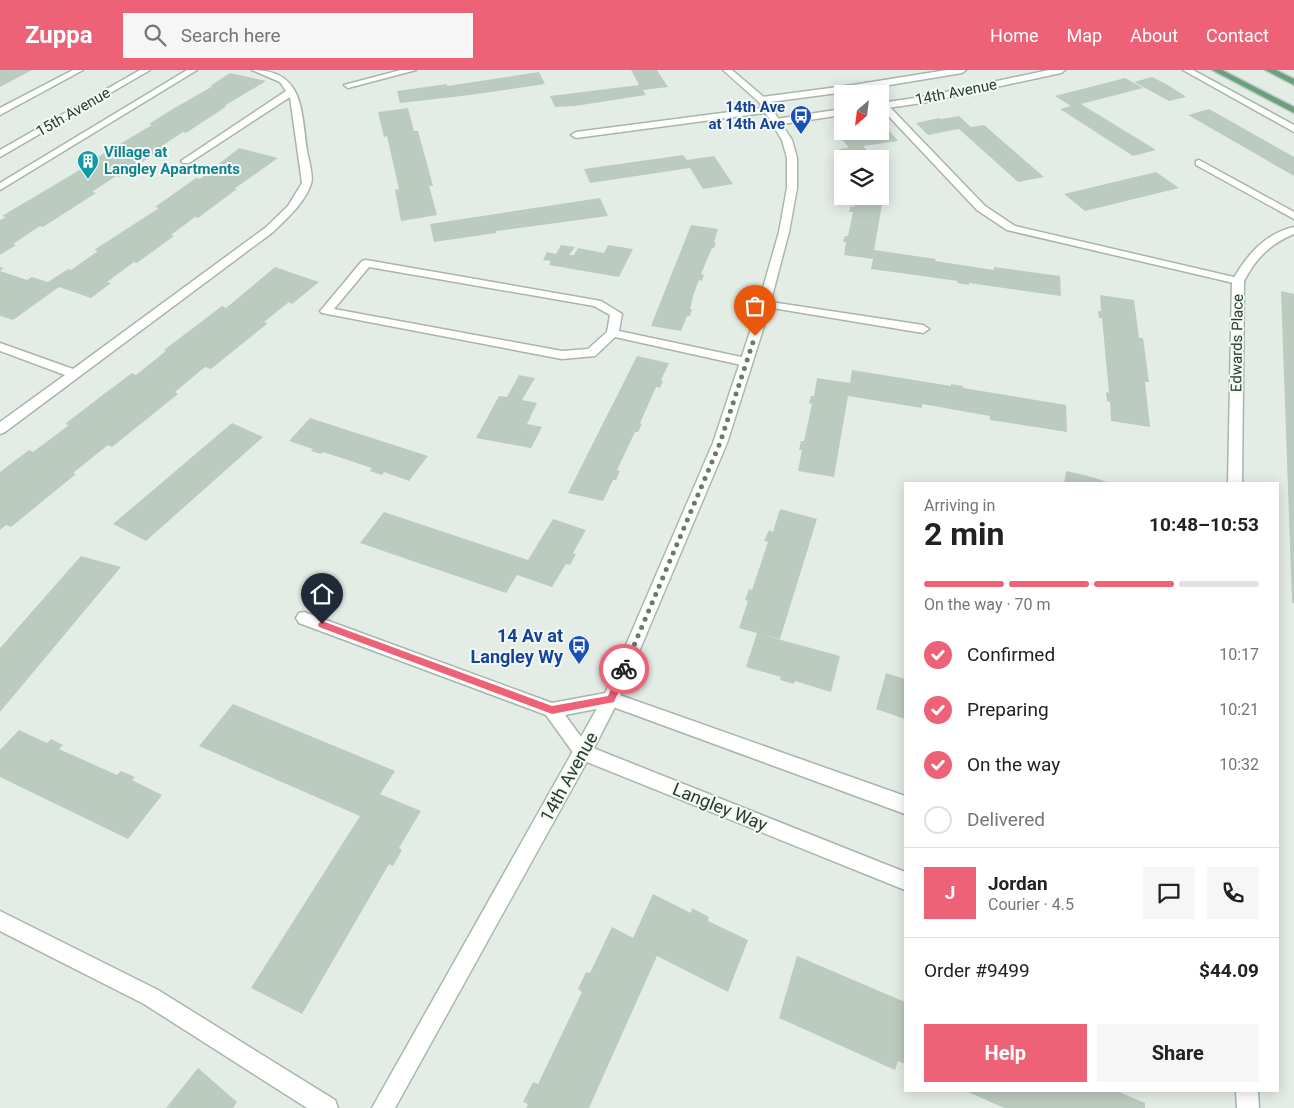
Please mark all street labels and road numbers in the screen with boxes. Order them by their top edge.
street label: 14th Avenue [914,75,998,109]
street label: 15th Avenue [33,83,113,140]
street label: Edwards Place [1227,294,1247,392]
street label: 14th Avenue [535,728,602,825]
street label: Langley Way [670,778,771,835]

